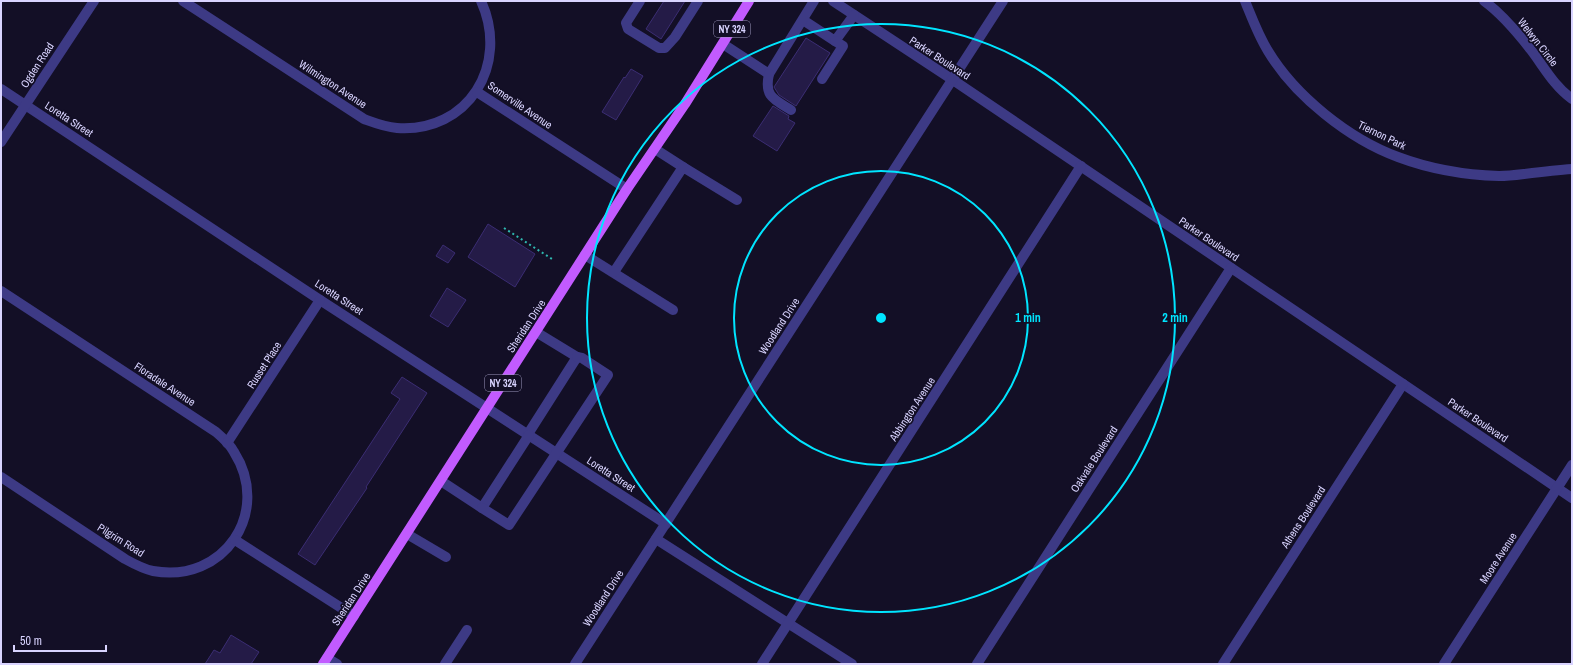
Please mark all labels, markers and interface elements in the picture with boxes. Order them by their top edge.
street label: Welwyn Circle [1515,15,1561,69]
road number: NY 324 [714,21,750,37]
street label: Parker Boulevard [907,33,973,83]
street label: Ogden Road [17,40,57,90]
street label: Wilmington Avenue [296,57,370,111]
street label: Somerville Avenue [485,78,555,132]
street label: Loretta Street [42,98,96,140]
street label: Tiernon Park [1356,117,1409,153]
street label: Parker Boulevard [1176,214,1242,264]
street label: Loretta Street [312,276,366,318]
street label: Woodland Drive [756,295,802,357]
street label: Sheridan Drive [504,297,548,355]
text: 1 min [1015,310,1041,326]
text: 2 min [1162,310,1188,326]
centre of rings [874,311,888,325]
street label: Russet Place [244,339,284,391]
street label: Floradale Avenue [132,359,198,409]
street label: Abbington Avenue [886,374,938,445]
road number: NY 324 [485,375,521,391]
street label: Parker Boulevard [1445,395,1511,445]
street label: Oakvale Boulevard [1067,423,1121,495]
street label: Loretta Street [584,453,638,495]
street label: Athens Boulevard [1277,483,1328,552]
street label: Pilgrim Road [95,520,147,560]
street label: Moore Avenue [1476,530,1520,586]
street label: Woodland Drive [580,567,626,629]
street label: Sheridan Drive [329,570,373,628]
scale bar [14,627,106,653]
text: 50 m [20,633,42,649]

